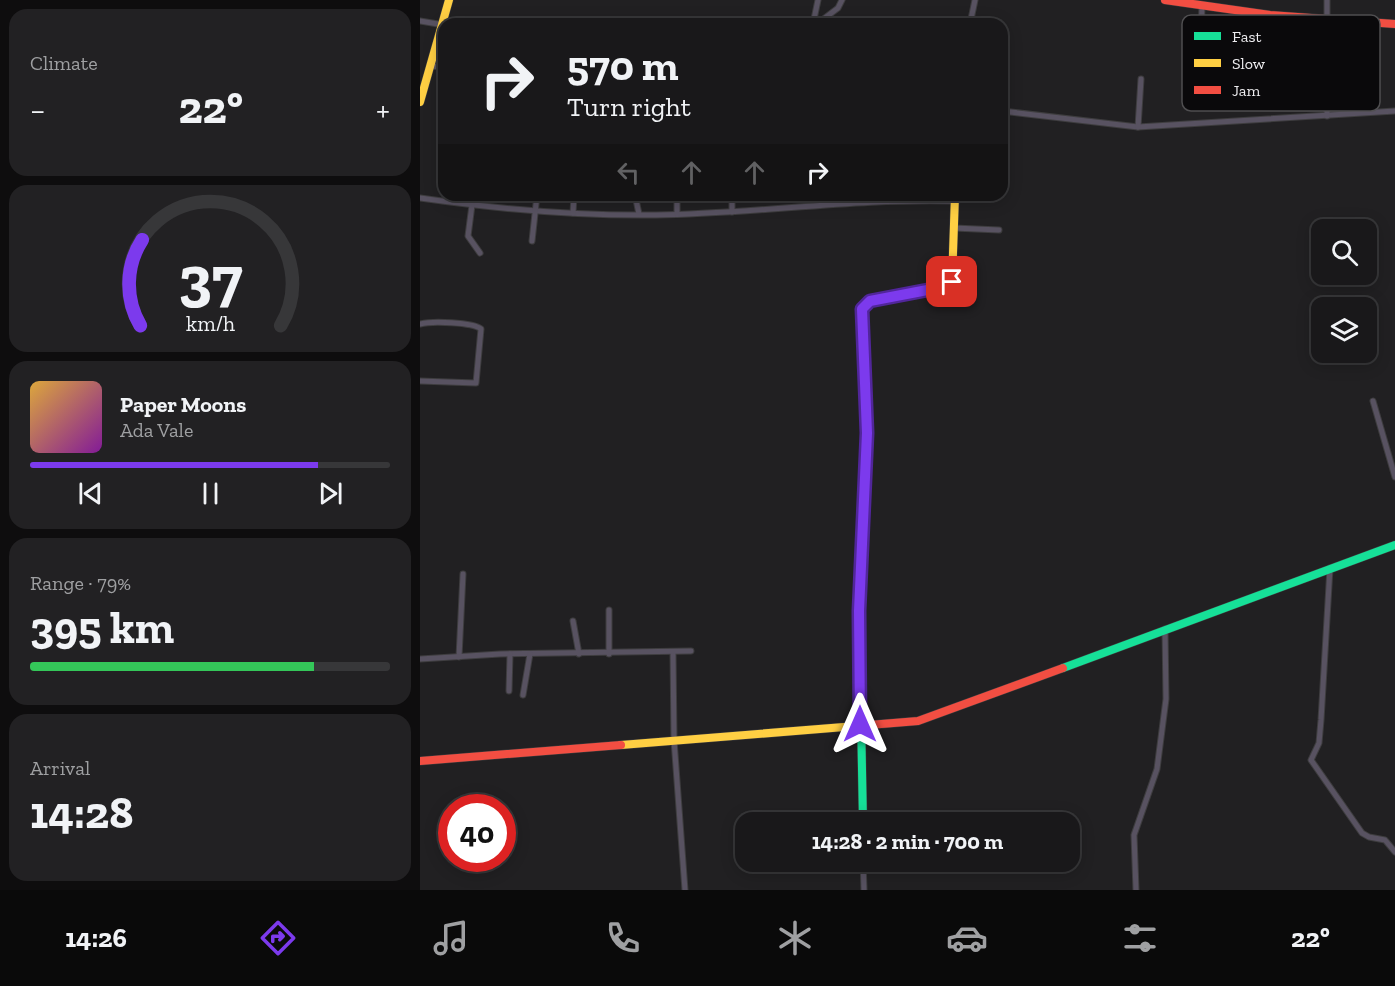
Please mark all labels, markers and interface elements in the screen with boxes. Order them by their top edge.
legend [1182,15,1380,111]
text: Fast [1232,27,1261,46]
text: 570 m [567,40,679,91]
icon: right [468,42,546,120]
text: Climate [30,51,98,75]
text: Slow [1232,54,1266,73]
text: 22° [178,81,243,135]
text: Jam [1232,81,1261,100]
text: − [30,90,45,129]
text: + [376,90,390,129]
text: Turn right [567,91,691,123]
icon: left [612,156,645,189]
icon: ahead [675,156,708,189]
icon: ahead [738,156,771,189]
icon: right [801,156,834,189]
map controls [1311,219,1377,363]
button: search [1311,219,1377,285]
text: 37 [178,241,242,316]
pin [926,256,977,307]
icon: arrive [935,265,968,298]
button: layers [1311,297,1377,363]
text: km/h [186,311,234,336]
text: Paper Moons [120,391,246,418]
text: Ada Vale [120,418,193,442]
icon: previous [74,477,107,510]
icon: pause [194,477,227,510]
icon: next [314,477,347,510]
text: Range · 79% [30,571,131,595]
text: 395 km [30,601,174,655]
position arrow [828,692,892,756]
text: Arrival [30,756,90,780]
text: 14:28 [30,786,133,840]
speed limit sign: 40 [438,794,516,872]
text: 14:28 · 2 min · 700 m [812,828,1003,855]
icon: directions [257,917,299,959]
icon: music [430,917,472,959]
icon: phone [602,917,644,959]
icon: climate [774,917,816,959]
icon: car [946,917,988,959]
icon: filters [1119,917,1161,959]
text: 14:26 [65,922,127,954]
text: 22° [1291,922,1330,954]

